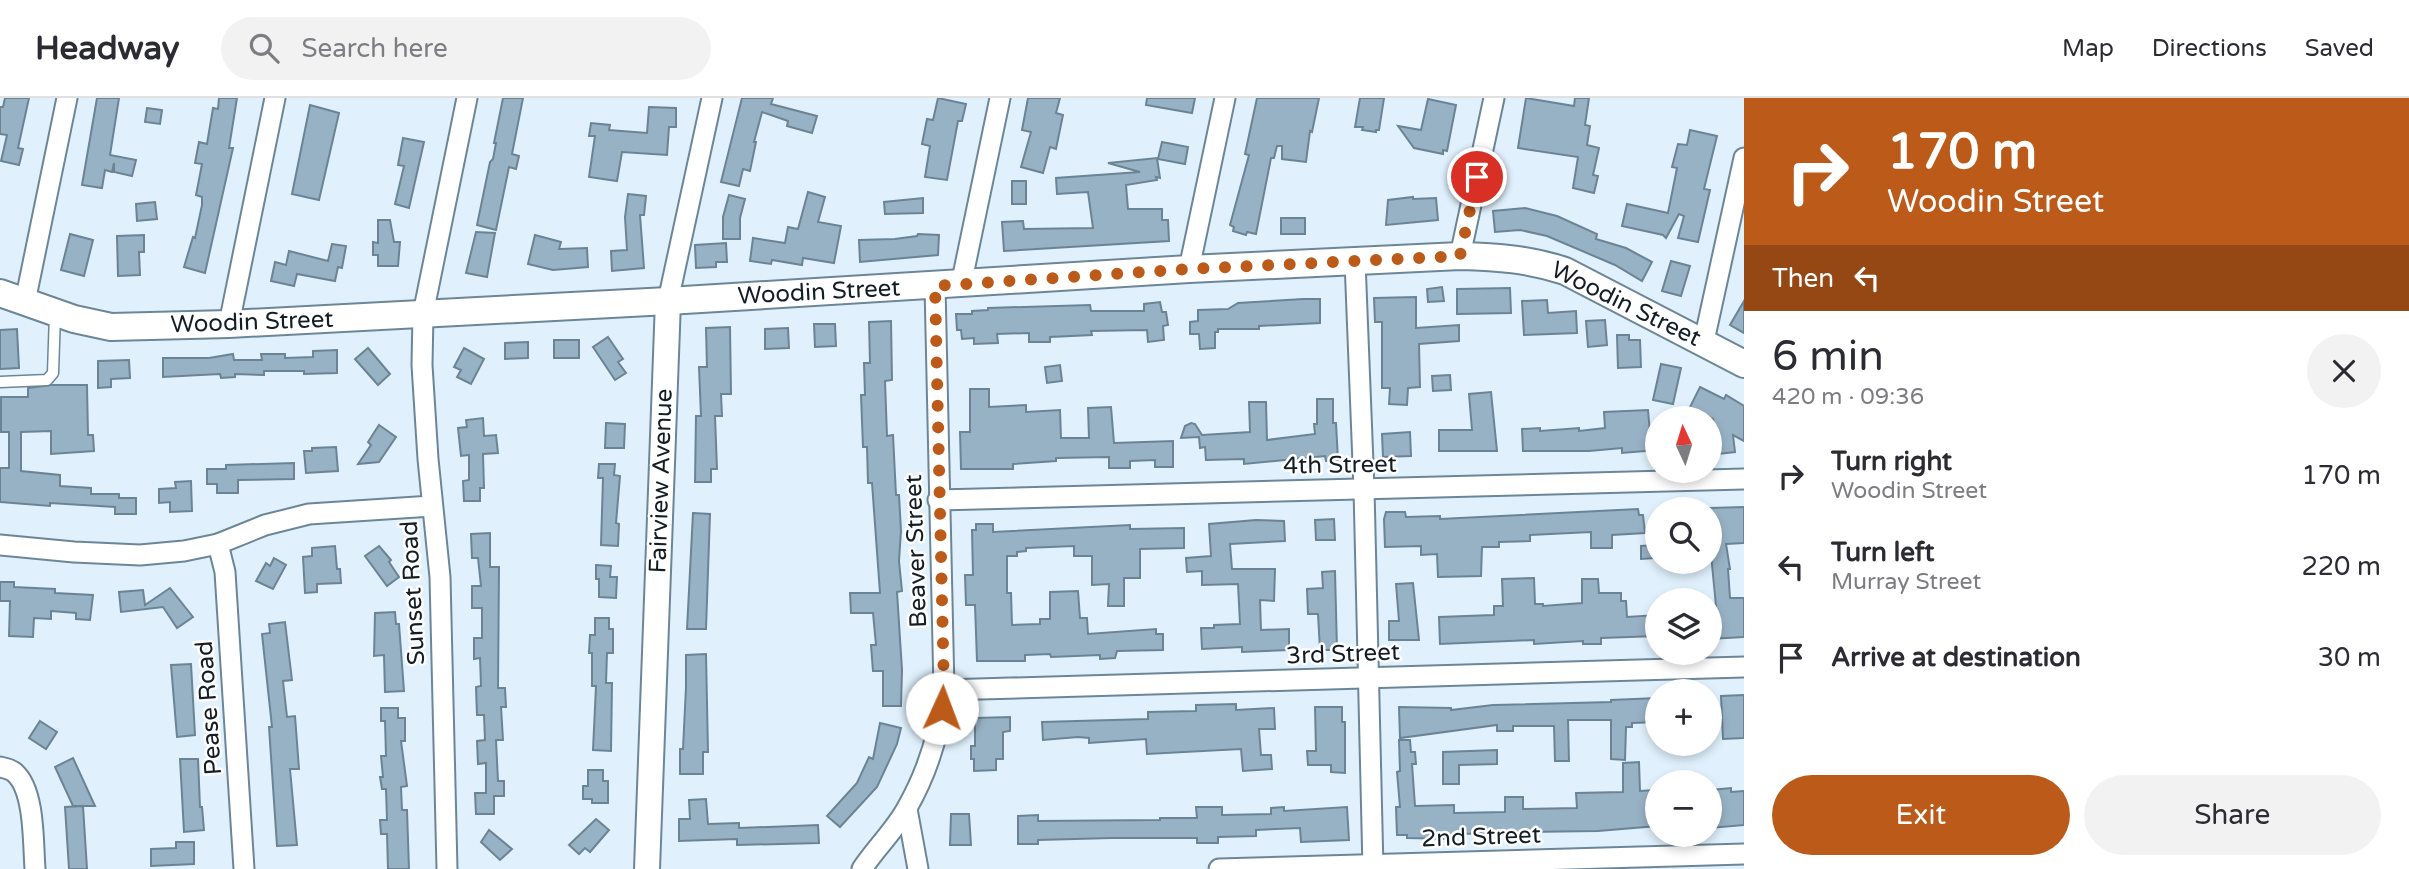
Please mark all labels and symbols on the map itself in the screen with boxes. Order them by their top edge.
pin [1447,147,1507,207]
street label: Woodin Street [1546,255,1706,353]
street label: Woodin Street [737,273,901,311]
street label: Woodin Street [170,305,334,339]
street label: Fairview Avenue [643,388,679,574]
north arrow [1645,406,1722,483]
street label: 4th Street [1283,450,1397,480]
street label: Beaver Street [899,474,933,628]
street label: Sunset Road [395,520,431,666]
street label: 3rd Street [1286,638,1400,670]
street label: Pease Road [190,640,228,776]
position arrow [905,671,979,745]
street label: 2nd Street [1421,820,1541,854]

